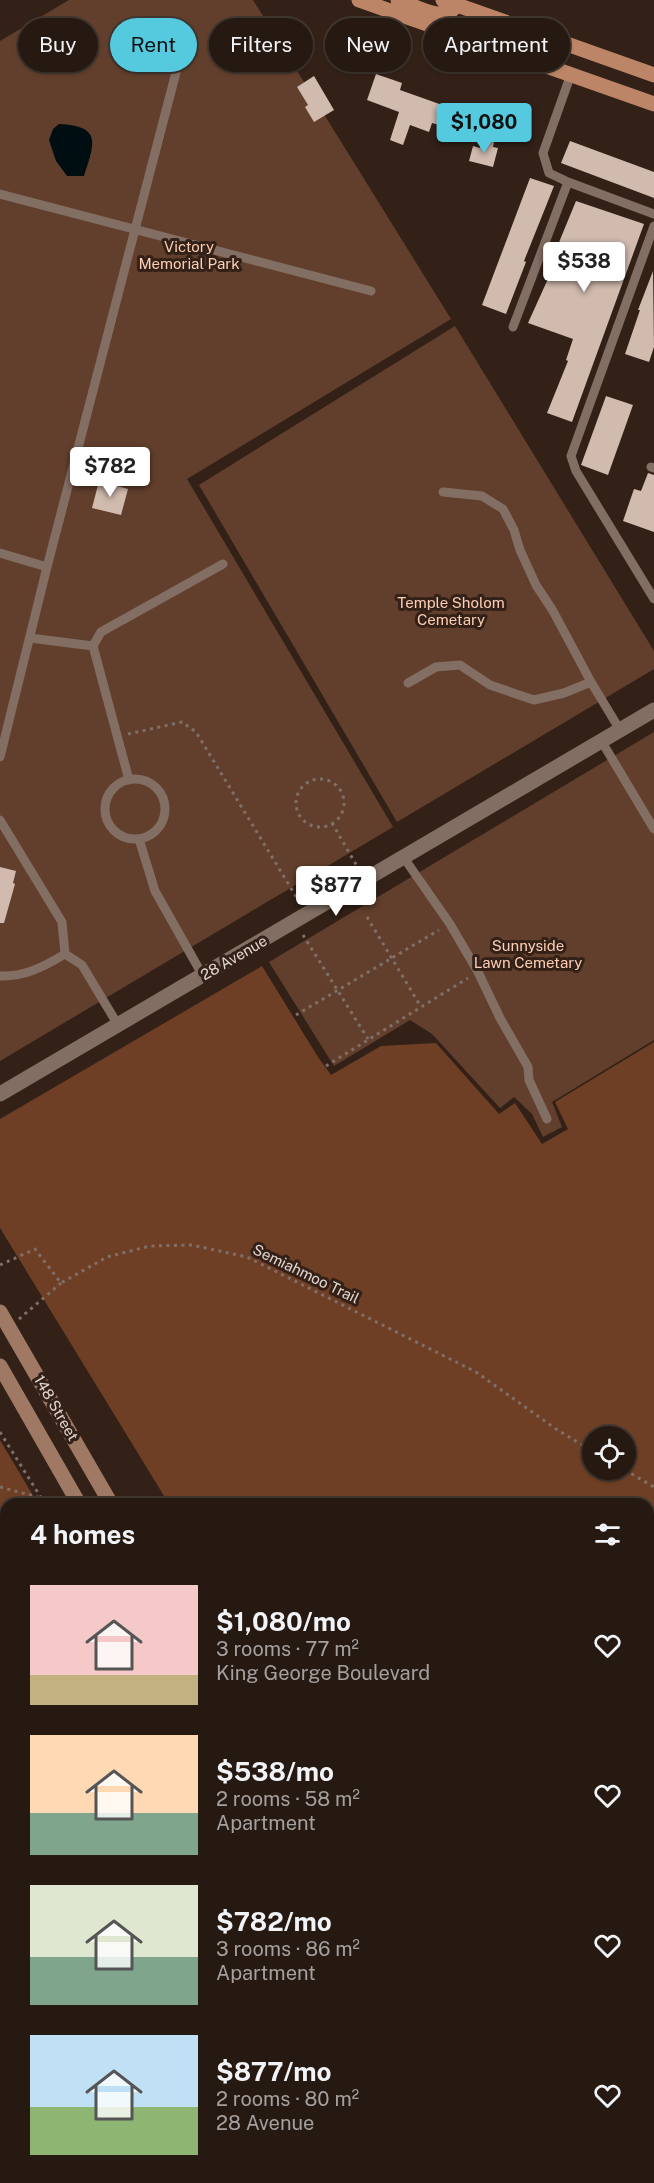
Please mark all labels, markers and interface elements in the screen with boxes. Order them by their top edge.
chip: Buy [18,18,98,72]
chip: Rent [110,18,197,72]
chip: Filters [209,18,313,72]
chip: New [325,18,411,72]
chip: Apartment [423,18,570,72]
pin: $1,080 [435,103,533,154]
text: $1,080 [451,110,517,134]
park label: Victory Memorial Park [138,238,240,272]
pin: $538 [548,242,620,293]
text: $538 [557,249,611,273]
pin: $782 [74,447,146,498]
text: $782 [84,454,136,478]
park label: Temple Sholom Cemetary [397,594,505,628]
pin: $877 [300,866,372,917]
text: $877 [310,873,362,897]
street label: 28 Avenue [198,932,270,983]
park label: Sunnyside Lawn Cemetary [474,937,582,971]
street label: Semiahmoo Trail [250,1240,362,1307]
street label: 148 Street [31,1372,82,1444]
map controls [582,1426,636,1480]
button: locate [582,1426,636,1480]
icon: filters [591,1518,624,1551]
text: 4 homes [30,1519,135,1550]
text: $1,080/mo [216,1606,351,1637]
icon: home [78,1609,150,1681]
icon: heart [591,1629,624,1662]
text: 3 rooms · 77 m² [216,1637,359,1661]
text: King George Boulevard [216,1661,430,1685]
text: $538/mo [216,1756,334,1787]
icon: home [78,1759,150,1831]
icon: heart [591,1779,624,1812]
text: 2 rooms · 58 m² [216,1787,360,1811]
text: Apartment [216,1811,316,1835]
text: $782/mo [216,1906,332,1937]
icon: home [78,1909,150,1981]
icon: heart [591,1929,624,1962]
text: 3 rooms · 86 m² [216,1937,360,1961]
text: Apartment [216,1961,316,1985]
text: $877/mo [216,2056,332,2087]
icon: home [78,2059,150,2131]
icon: heart [591,2079,624,2112]
text: 2 rooms · 80 m² [216,2087,359,2111]
text: 28 Avenue [216,2111,314,2135]

